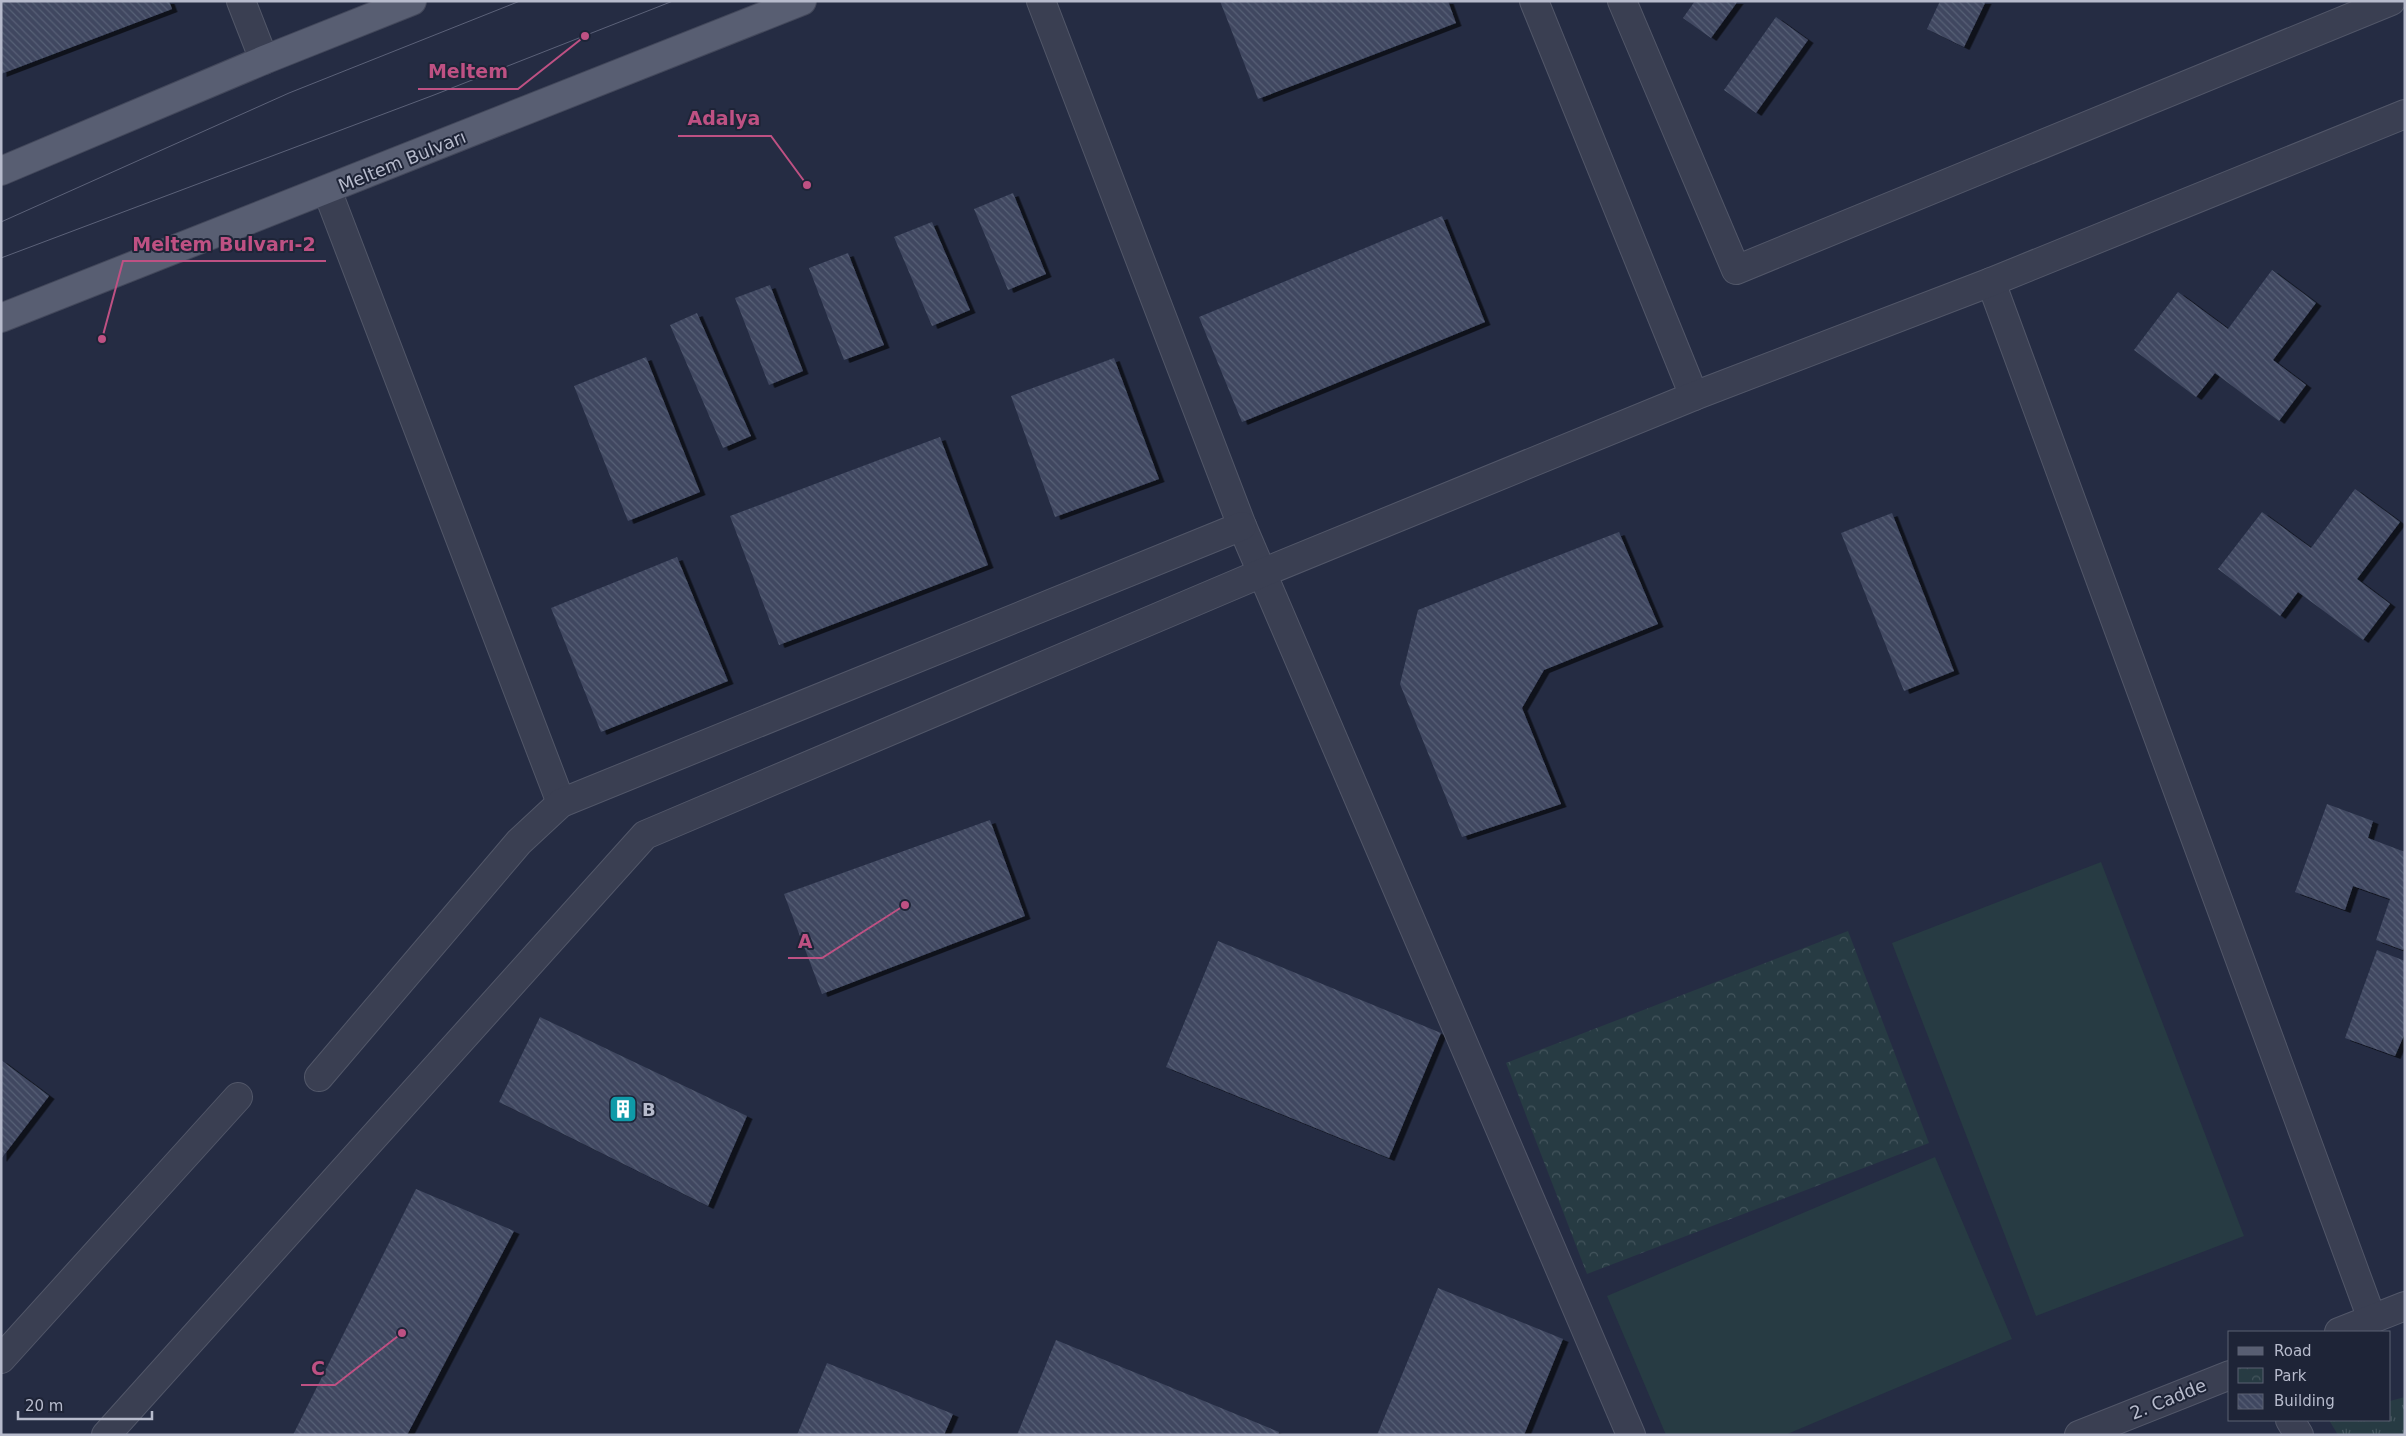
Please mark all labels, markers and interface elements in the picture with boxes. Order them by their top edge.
callout: Meltem [418,55,518,89]
text: Meltem [428,60,508,82]
callout: Adalya [678,102,771,136]
text: Adalya [688,107,760,129]
street label: Meltem Bulvarı [335,126,469,196]
callout: Meltem Bulvarı-2 [123,227,326,261]
text: Meltem Bulvarı-2 [132,233,316,255]
callout: A [788,924,822,958]
text: A [798,930,813,952]
building icon: B [608,1094,638,1124]
place label: B [642,1099,656,1120]
legend [2228,1331,2391,1421]
text: Road [2274,1342,2312,1360]
callout: C [301,1351,335,1385]
text: C [311,1357,325,1379]
text: Park [2274,1367,2307,1385]
street label: 2. Cadde [2127,1374,2209,1424]
scale bar [18,1388,151,1420]
text: Building [2274,1392,2335,1410]
text: 20 m [25,1397,63,1415]

